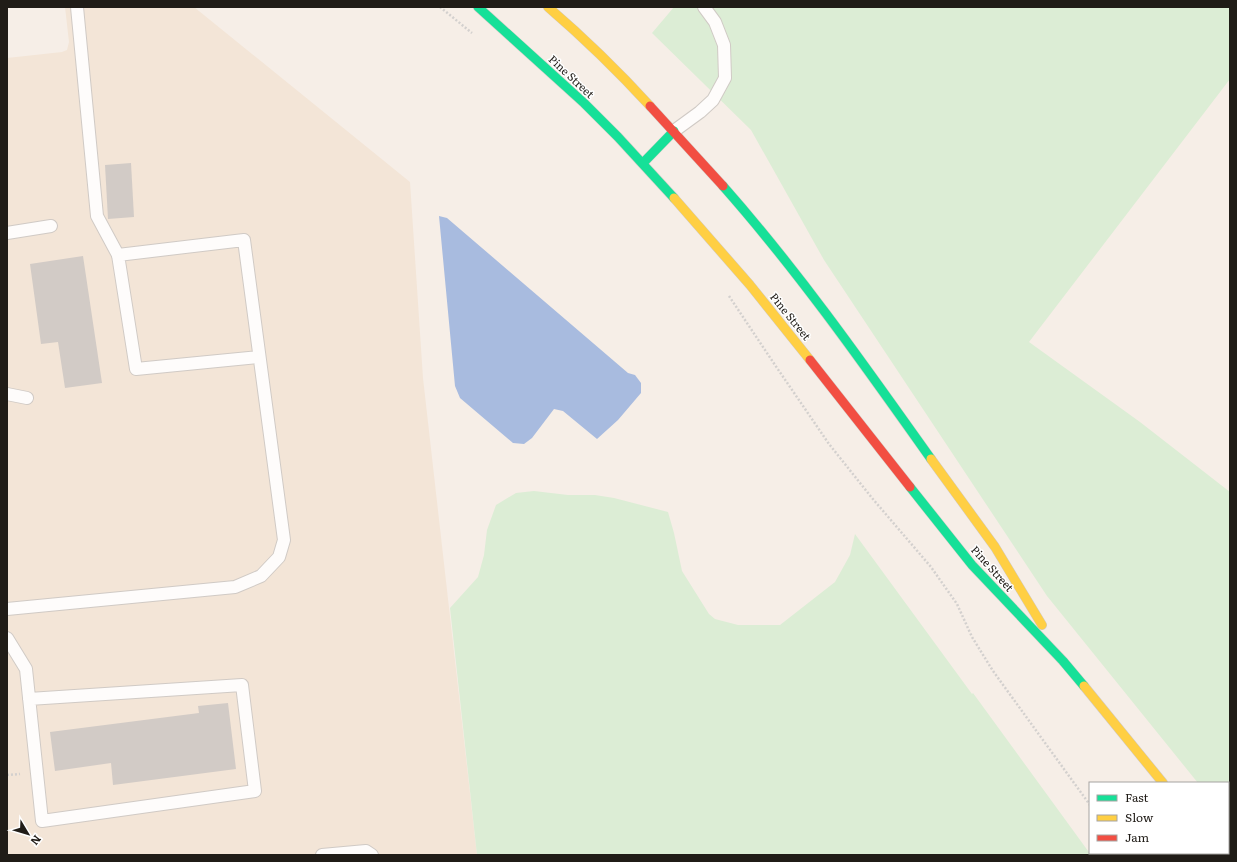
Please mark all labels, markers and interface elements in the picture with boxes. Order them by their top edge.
street label: Pine Street [546,51,599,102]
street label: Pine Street [767,289,815,344]
street label: Pine Street [968,542,1018,595]
legend [1089,782,1229,854]
text: Fast [1125,788,1149,806]
text: Slow [1125,808,1154,826]
north arrow [8,814,48,854]
text: Jam [1125,828,1150,846]
text: N [28,832,46,849]

